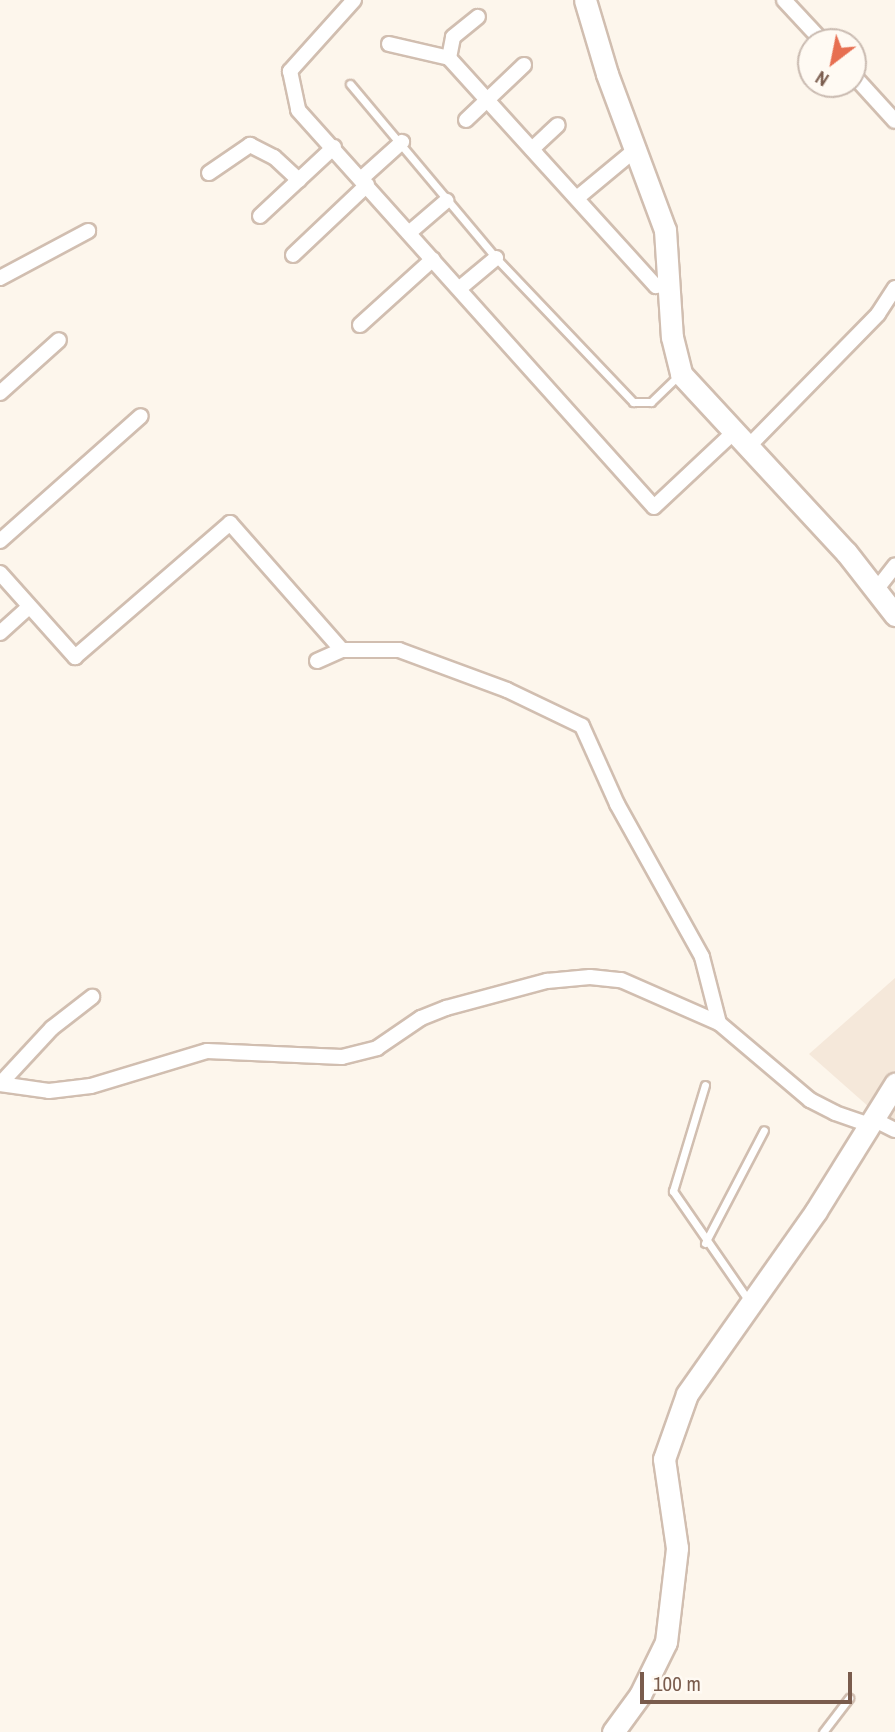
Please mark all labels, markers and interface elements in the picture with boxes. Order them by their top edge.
north arrow [797,28,867,98]
text: N [810,65,834,93]
scale bar [643,1658,855,1702]
text: 100 m [653,1669,701,1698]

